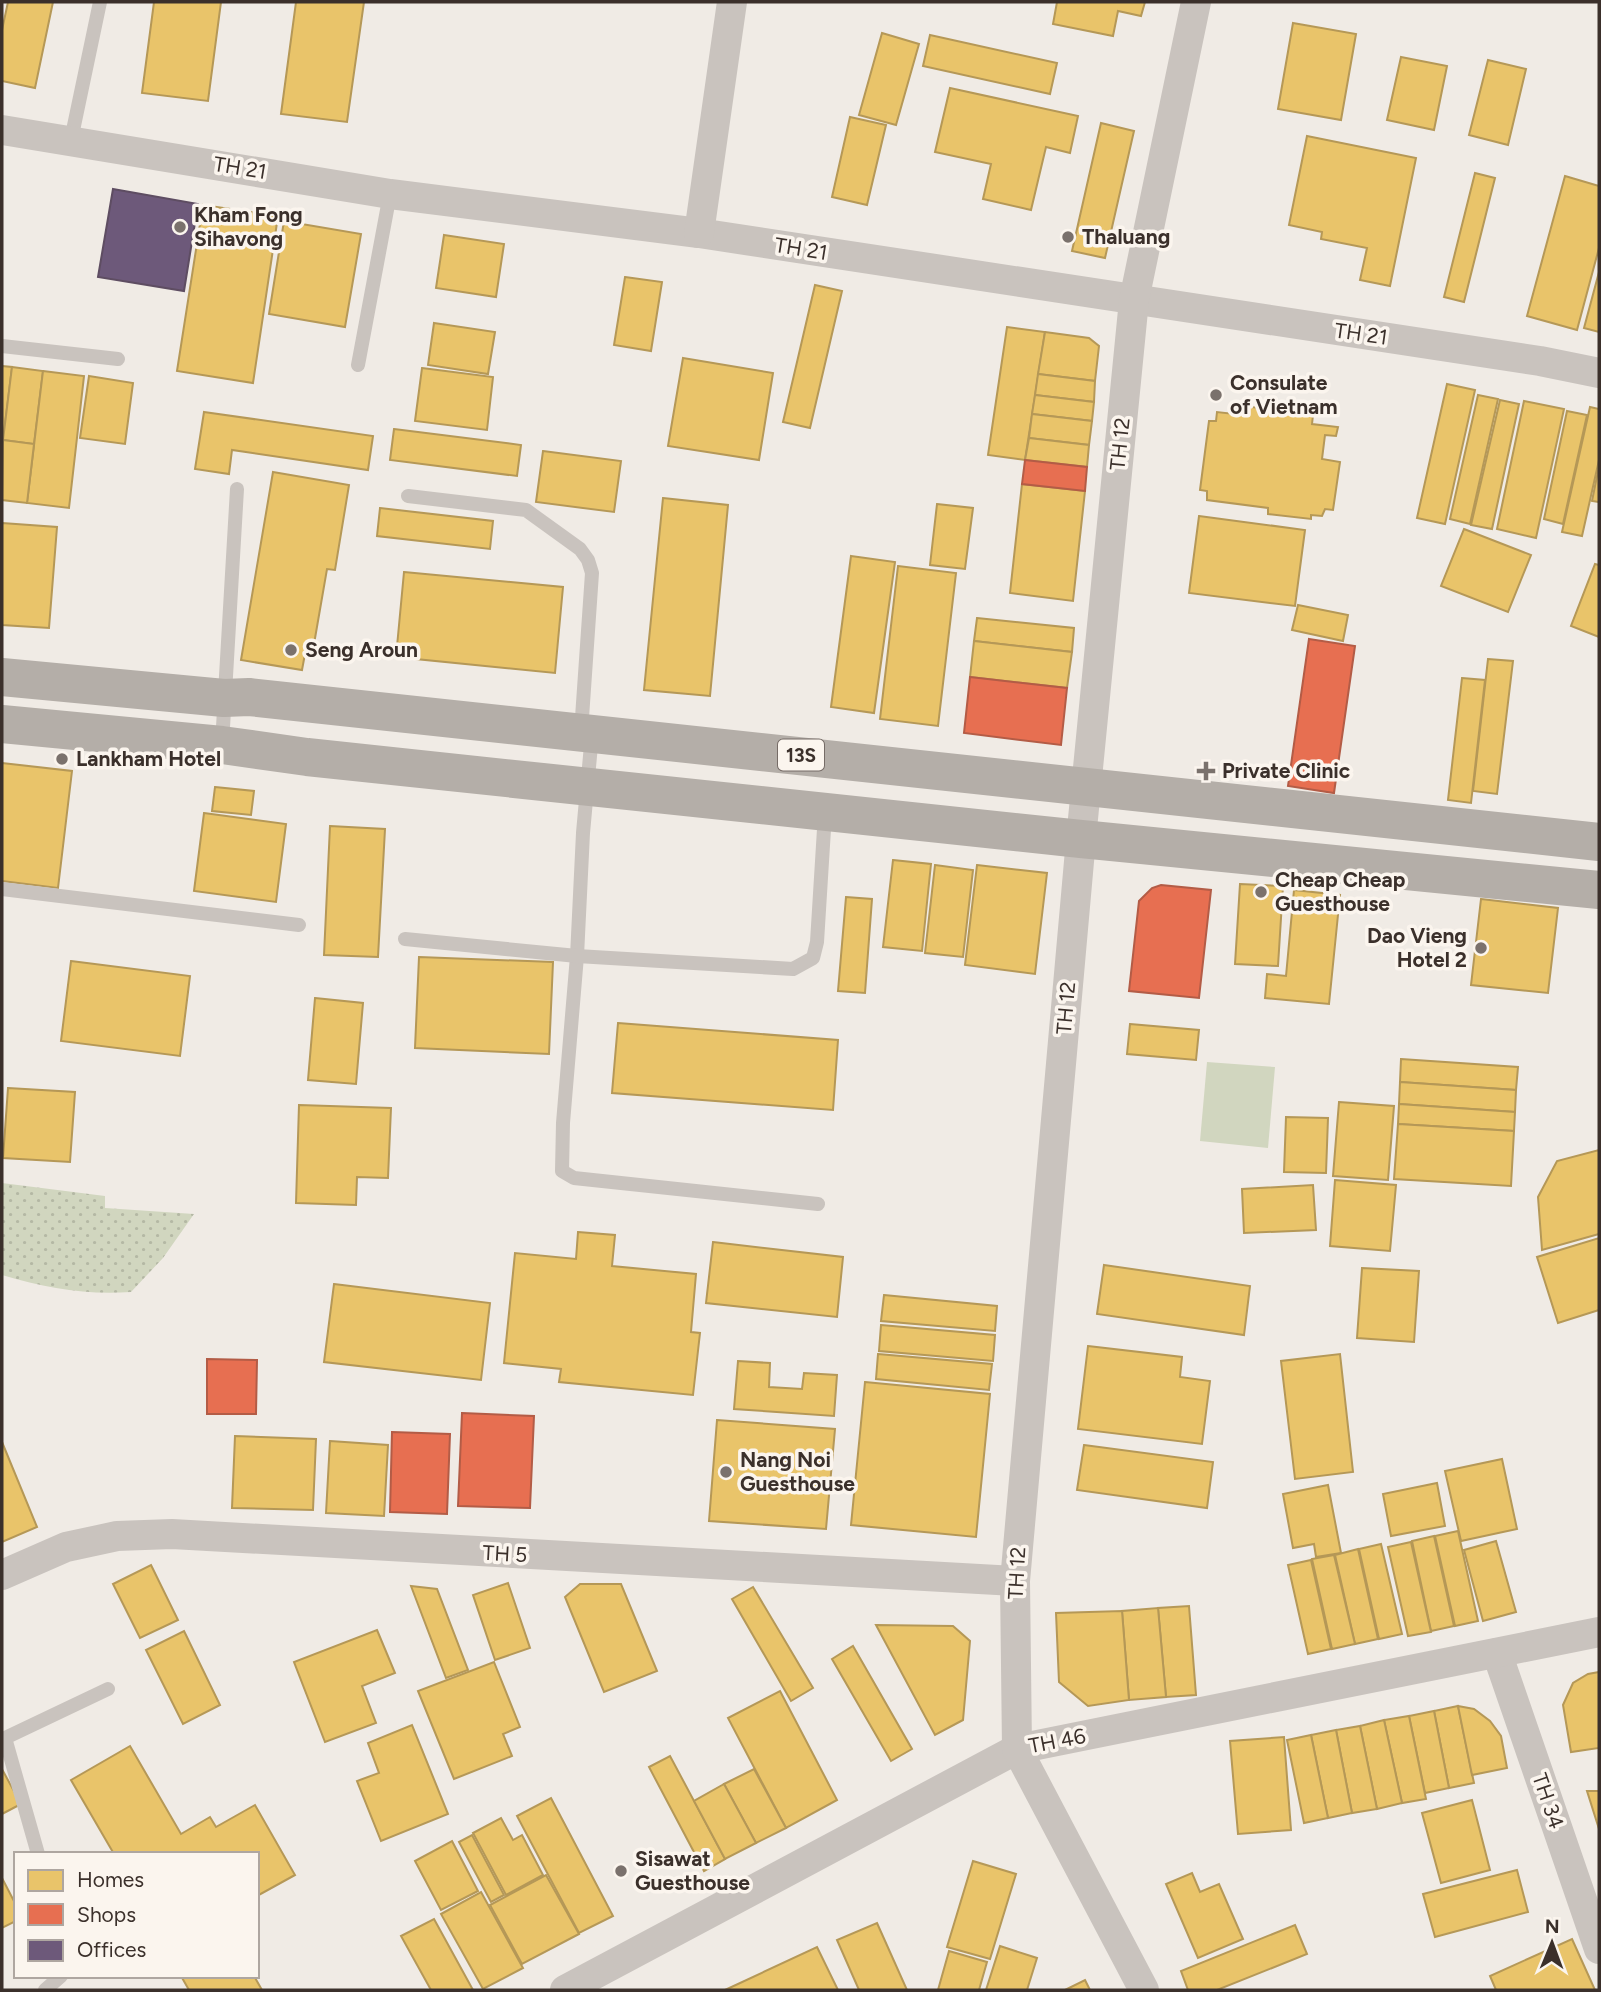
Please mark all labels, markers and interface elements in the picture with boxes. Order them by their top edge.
street label: TH 21 [212,151,268,184]
place label: Kham Fong Sihavong [194,202,303,251]
marker: Kham Fong Sihavong [172,219,188,235]
place label: Thaluang [1082,224,1170,249]
marker: Thaluang [1060,229,1076,245]
street label: TH 21 [773,232,829,265]
street label: TH 21 [1333,317,1389,350]
place label: Consulate of Vietnam [1230,370,1338,419]
marker: Consulate of Vietnam [1208,387,1224,403]
street label: TH 12 [1104,416,1135,472]
place label: Seng Aroun [305,637,418,662]
marker: Seng Aroun [283,642,299,658]
road number: 13S [778,740,824,770]
place label: Lankham Hotel [76,746,221,771]
marker: Lankham Hotel [54,751,70,767]
place label: Private Clinic [1222,758,1351,783]
marker: Private Clinic [1196,761,1216,781]
place label: Cheap Cheap Guesthouse [1275,867,1405,916]
marker: Cheap Cheap Guesthouse [1253,884,1269,900]
place label: Dao Vieng Hotel 2 [1367,923,1467,972]
marker: Dao Vieng Hotel 2 [1473,940,1489,956]
street label: TH 12 [1051,980,1080,1035]
place label: Nang Noi Guesthouse [740,1447,855,1496]
marker: Nang Noi Guesthouse [718,1464,734,1480]
street label: TH 5 [482,1540,528,1567]
street label: TH 12 [1003,1546,1030,1600]
street label: TH 46 [1026,1723,1088,1758]
street label: TH 34 [1527,1770,1570,1832]
place label: Sisawat Guesthouse [635,1846,750,1895]
legend [14,1852,259,1978]
marker: Sisawat Guesthouse [613,1863,629,1879]
text: Homes [77,1867,144,1892]
text: Shops [77,1902,136,1927]
north arrow [1517,1908,1587,1978]
text: N [1545,1915,1560,1938]
text: Offices [77,1937,146,1962]

